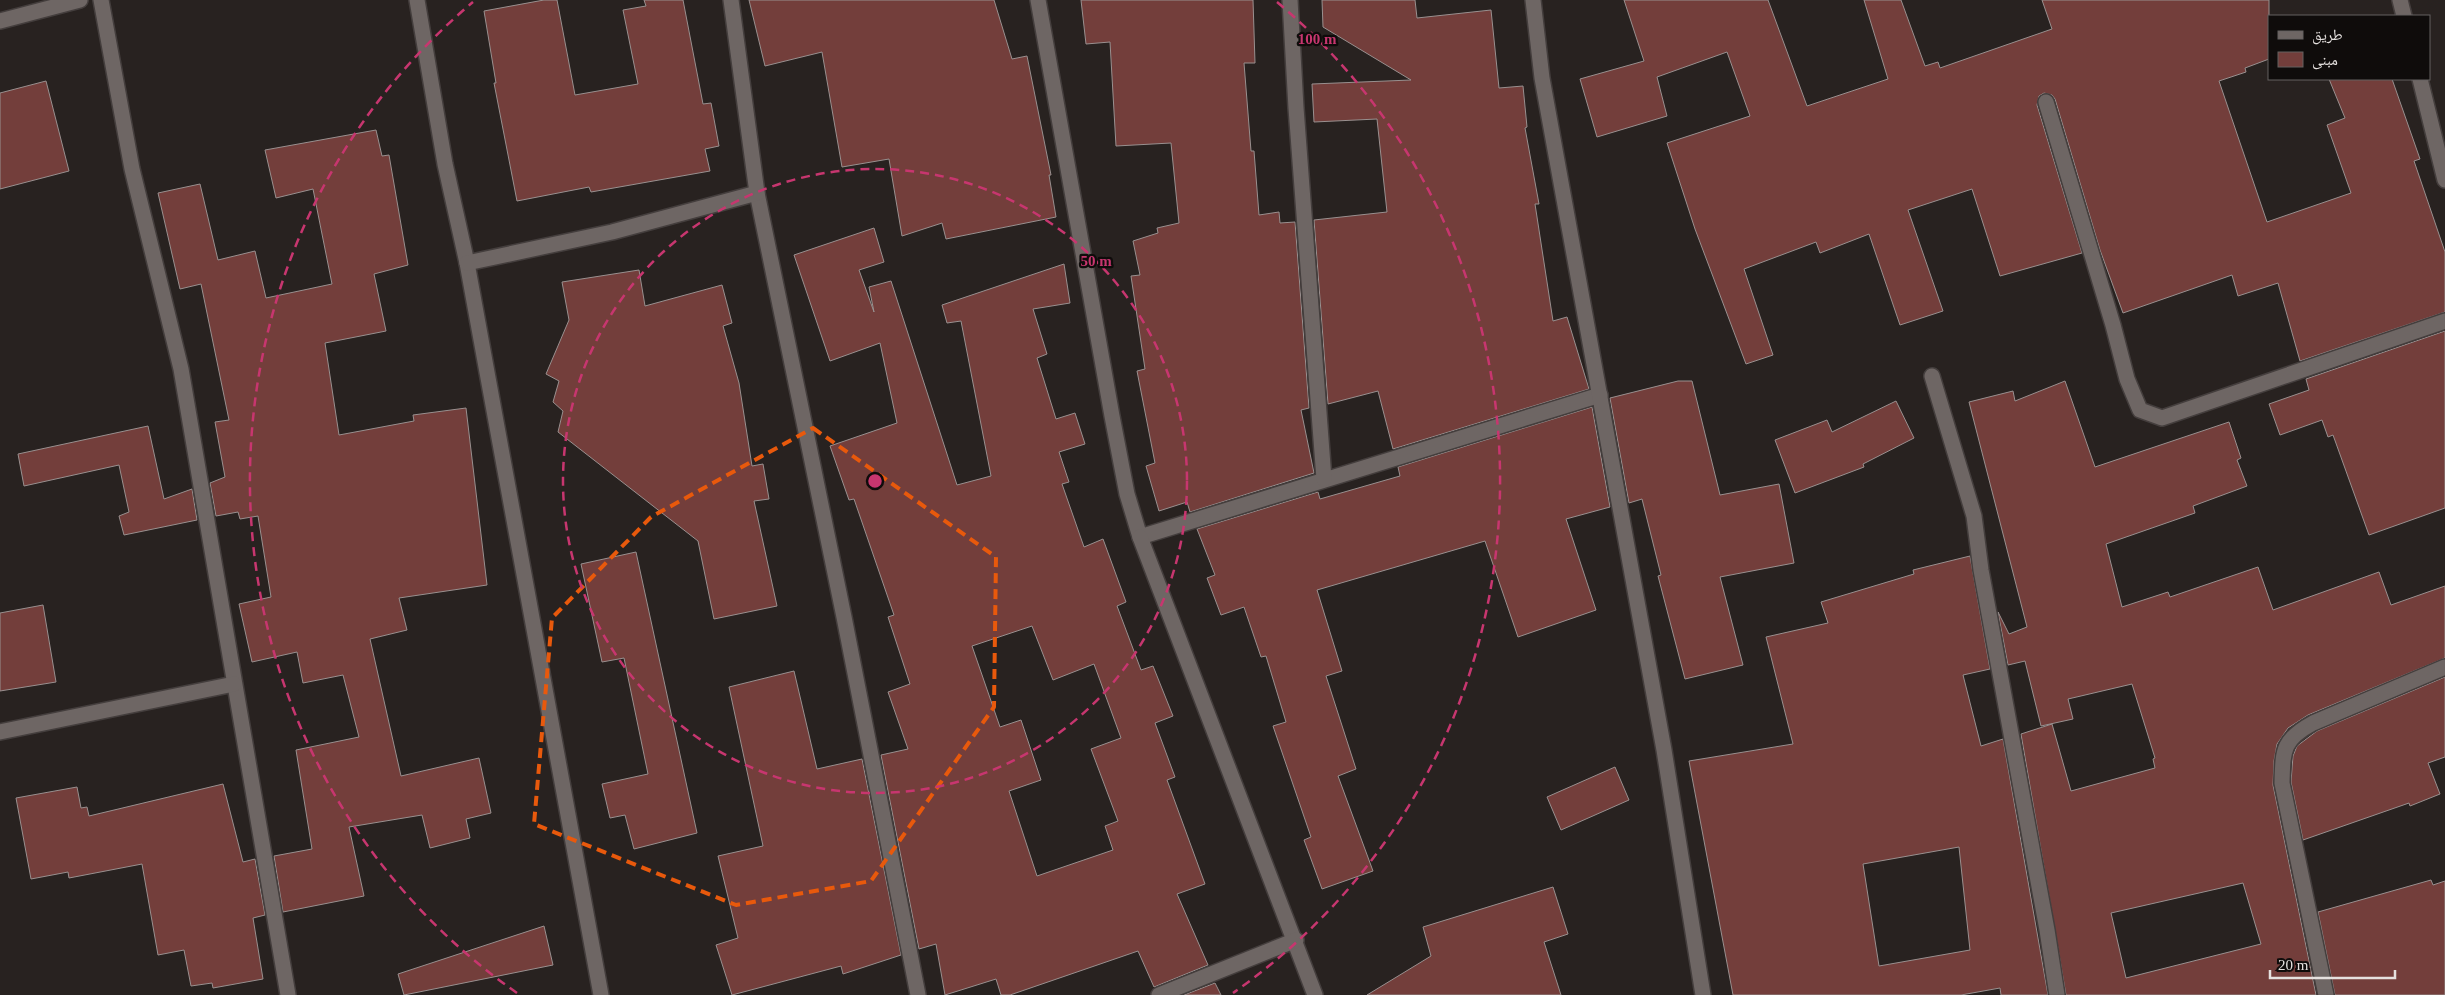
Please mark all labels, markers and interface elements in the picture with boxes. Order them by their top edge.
legend [2268,15,2430,80]
text: طريق [2312,27,2343,45]
text: 100 m [1298,31,1337,47]
text: مبنى [2312,52,2338,70]
text: 50 m [1080,253,1112,269]
centre of rings [866,472,884,490]
scale bar [2270,948,2395,980]
text: 20 m [2278,957,2309,973]

